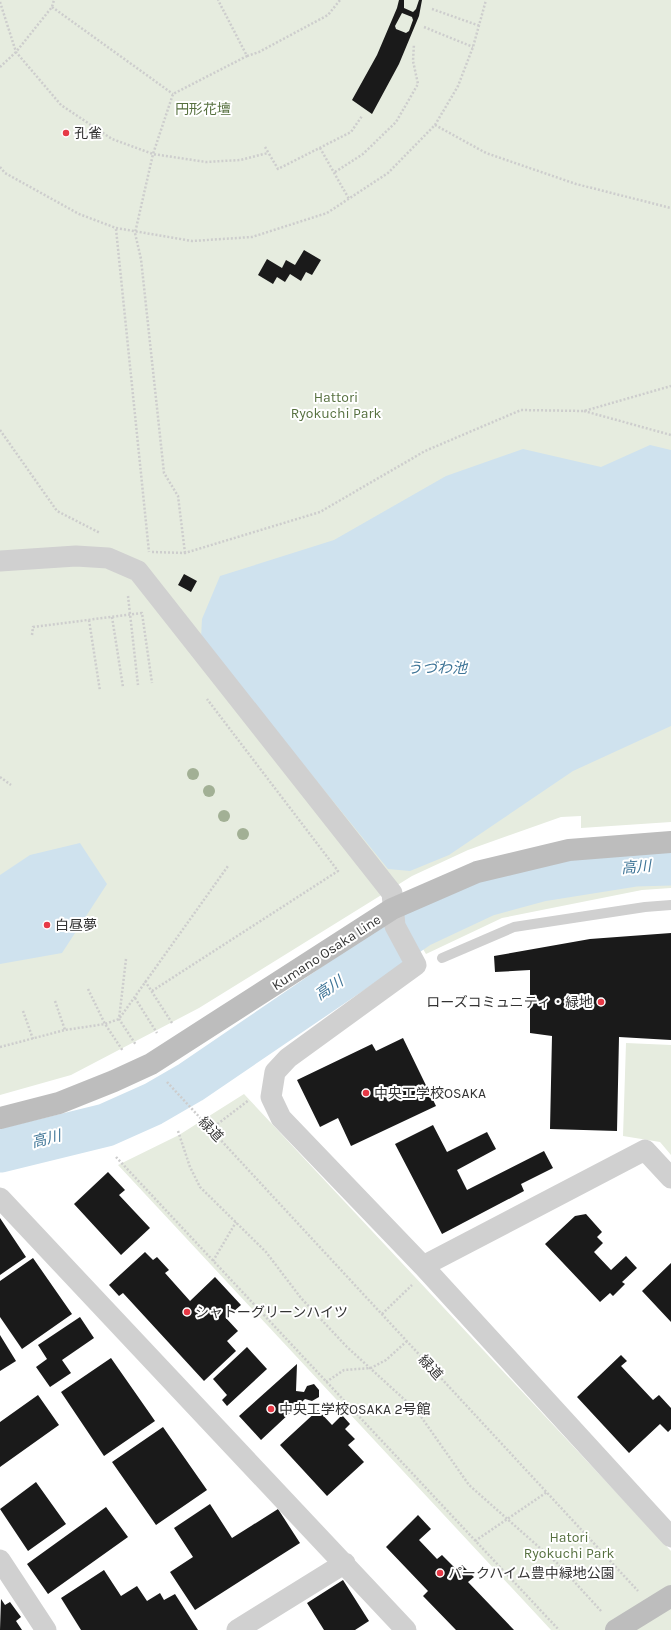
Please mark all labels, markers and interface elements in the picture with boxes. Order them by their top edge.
park label: 円形花壇 [175,101,231,118]
place label: 孔雀 [74,125,102,142]
marker: 孔雀 [61,128,71,138]
park label: Hattori Ryokuchi Park [291,389,381,422]
water label: うづわ池 [407,659,469,677]
water label: 高川 [620,857,654,877]
street label: Kumano Osaka Line [269,911,384,994]
place label: 白昼夢 [55,917,97,934]
marker: 白昼夢 [42,920,52,930]
water label: 高川 [312,971,348,1004]
place label: ローズコミュニティ・緑地 [427,994,593,1011]
marker: ローズコミュニティ・緑地 [596,997,606,1007]
place label: 中央工学校OSAKA [374,1085,486,1102]
marker: 中央工学校OSAKA [361,1088,371,1098]
street label: 緑道 [195,1113,226,1145]
water label: 高川 [29,1126,65,1151]
place label: シャトーグリーンハイツ [195,1304,348,1321]
marker: シャトーグリーンハイツ [182,1307,192,1317]
street label: 緑道 [415,1351,446,1383]
place label: 中央工学校OSAKA 2号館 [279,1401,431,1418]
marker: 中央工学校OSAKA 2号館 [266,1404,276,1414]
park label: Hatori Ryokuchi Park [524,1529,614,1562]
place label: パークハイム豊中緑地公園 [448,1565,615,1582]
marker: パークハイム豊中緑地公園 [435,1568,445,1578]

